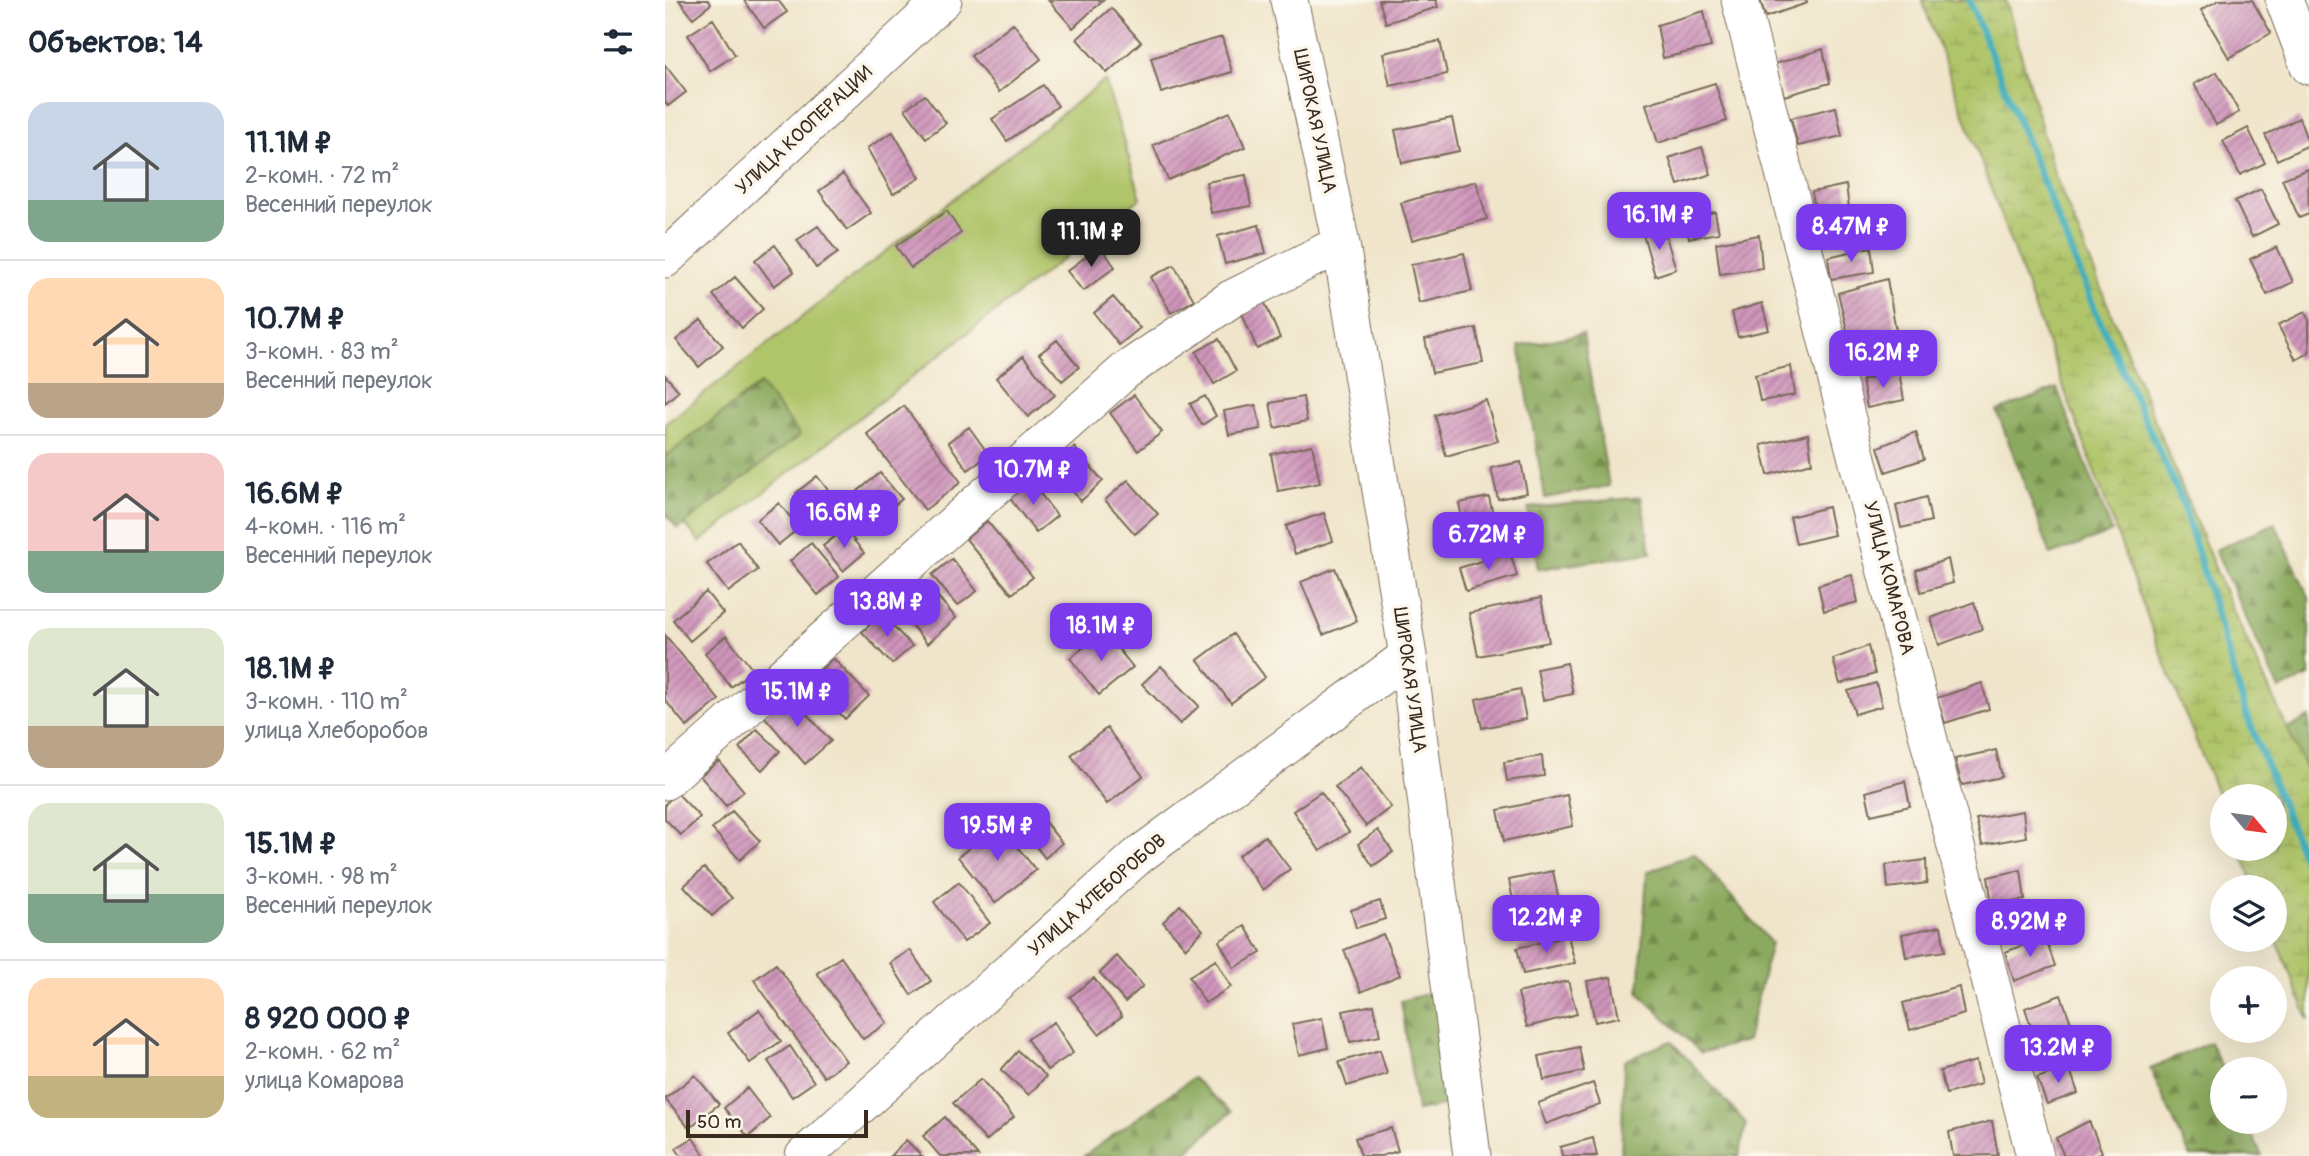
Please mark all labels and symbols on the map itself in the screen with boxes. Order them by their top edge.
street label: ШИРОКАЯ УЛИЦА [1288,47,1342,195]
street label: УЛИЦА КООПЕРАЦИИ [731,60,877,200]
pin: 16.1M ₽ [1594,192,1724,252]
pin: 8.47M ₽ [1786,204,1916,264]
pin: 11.1M ₽ [1026,210,1156,269]
pin: 16.2M ₽ [1818,330,1948,390]
pin: 10.7M ₽ [968,448,1098,507]
pin: 16.6M ₽ [779,490,909,550]
street label: УЛИЦА КОМАРОВА [1858,499,1920,657]
pin: 6.72M ₽ [1423,512,1553,572]
pin: 13.8M ₽ [822,580,952,639]
pin: 18.1M ₽ [1036,604,1166,663]
street label: ШИРОКАЯ УЛИЦА [1388,606,1432,754]
pin: 15.1M ₽ [732,670,862,729]
north arrow [2210,784,2287,861]
pin: 19.5M ₽ [932,804,1062,863]
street label: УЛИЦА ХЛЕБОРОБОВ [1023,829,1171,961]
pin: 12.2M ₽ [1481,895,1611,955]
pin: 8.92M ₽ [1965,900,2095,959]
pin: 13.2M ₽ [1993,1026,2123,1085]
scale bar [686,1107,868,1139]

